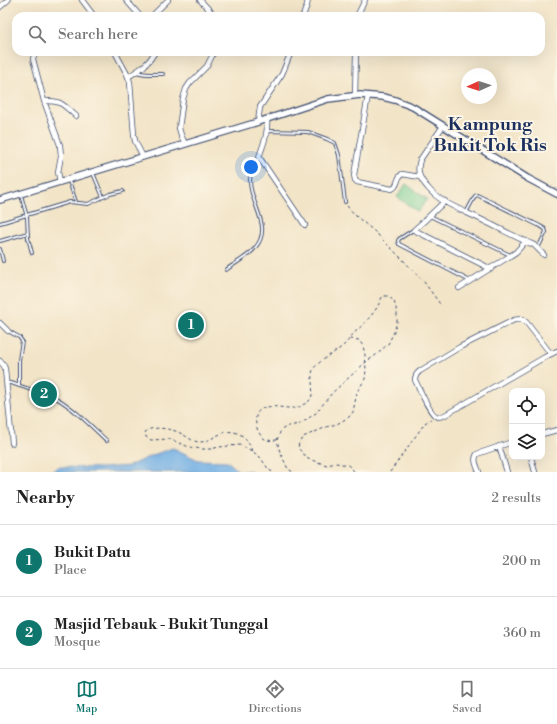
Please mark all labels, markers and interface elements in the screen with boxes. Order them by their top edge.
search box [12,12,545,56]
icon: search [26,23,48,45]
text: Search here [58,25,138,44]
north arrow [461,68,497,104]
district label: Kampung Bukit Tok Ris [433,113,547,157]
your location [241,157,261,177]
pin: 1 [178,310,204,340]
pin: 2 [31,379,57,409]
map controls [509,388,545,460]
button: locate [509,388,545,424]
button: layers [509,424,545,460]
text: Nearby [16,487,75,509]
text: 2 results [492,490,541,506]
text: Bukit Datu [54,543,131,562]
text: 1 [26,553,32,569]
text: 200 m [502,553,541,569]
text: Place [54,562,86,578]
text: Masjid Tebauk - Bukit Tunggal [54,615,268,634]
text: 2 [25,625,33,641]
text: 360 m [503,625,541,641]
text: Mosque [54,634,101,650]
tab: Map [76,678,98,716]
tab: Directions [249,678,302,716]
tab: Saved [453,678,481,716]

